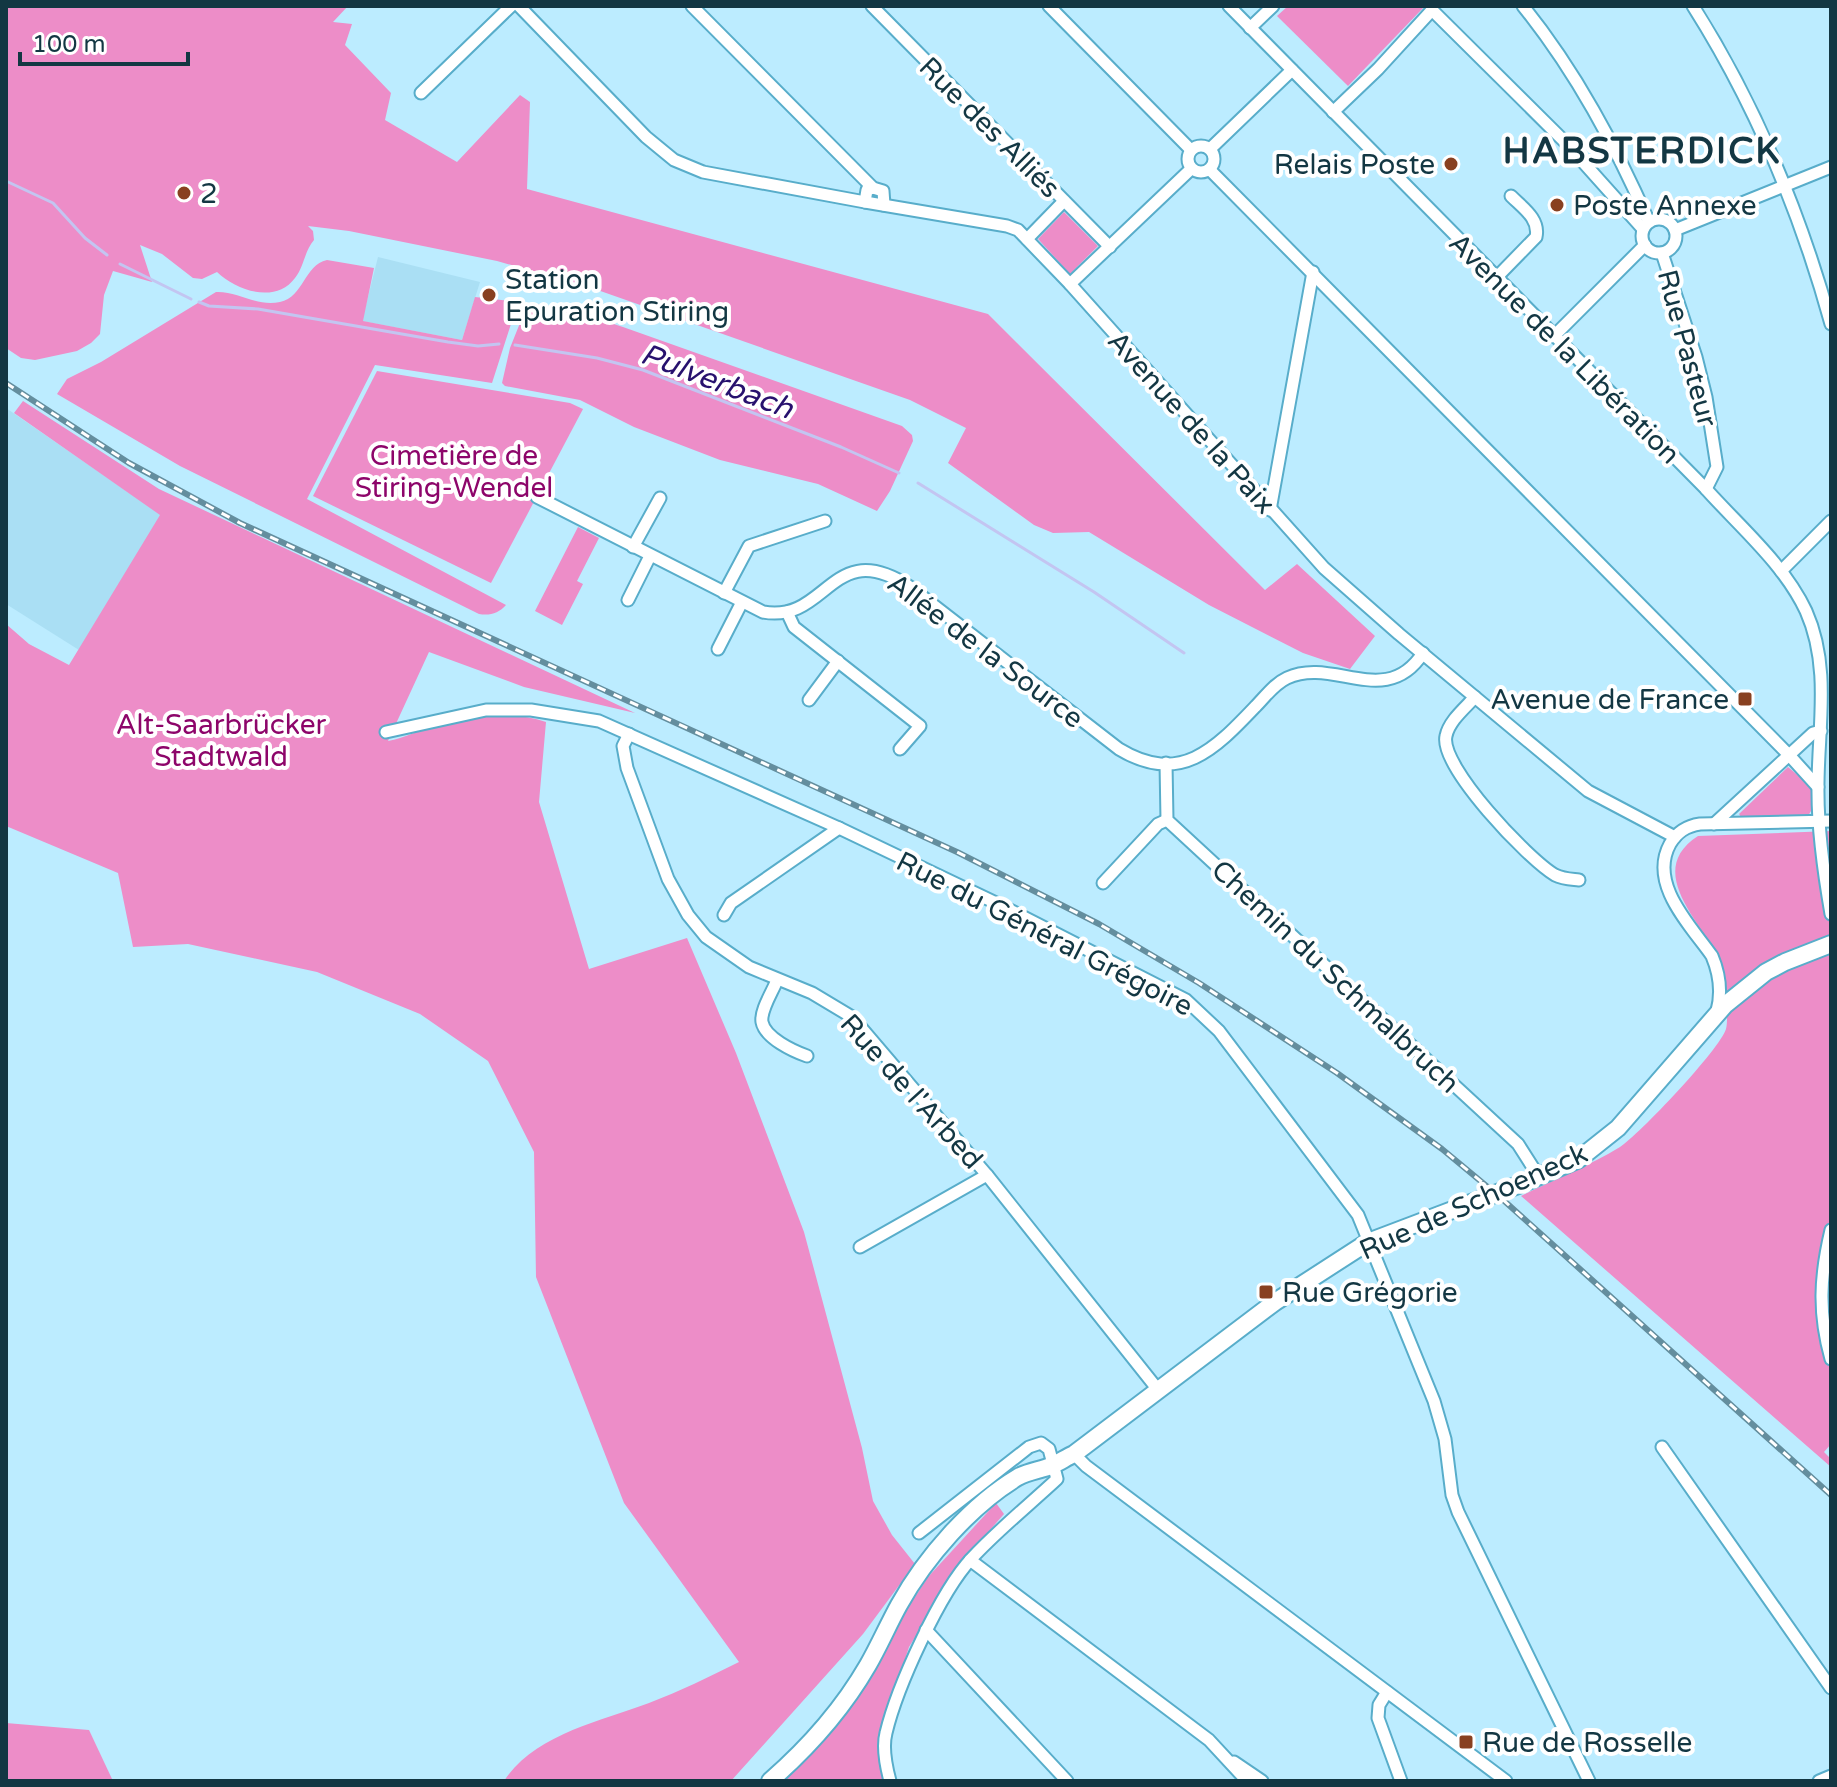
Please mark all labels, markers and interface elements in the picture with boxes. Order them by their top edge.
scale bar [20,16,188,66]
text: 100 m [32,30,106,59]
street label: Rue des Alliés [912,50,1067,205]
district label: HABSTERDICK [1503,130,1781,173]
place label: Relais Poste [1274,148,1435,182]
marker: Relais Poste [1442,155,1460,173]
place label: 2 [200,177,218,211]
marker: 2 [175,184,193,202]
place label: Poste Annexe [1573,189,1757,223]
marker: Poste Annexe [1548,196,1566,214]
street label: Avenue de la Libération [1442,226,1687,471]
place label: Station Epuration Stiring [505,263,729,329]
street label: Rue Pasteur [1650,266,1724,431]
marker: Station Epuration Stiring [480,286,498,304]
street label: Avenue de la Paix [1100,324,1282,521]
water label: Pulverbach [636,336,799,428]
park label: Cimetière de Stiring-Wendel [355,439,553,505]
street label: Allée de la Source [881,566,1090,736]
place label: Avenue de France [1490,683,1729,717]
marker: Avenue de France [1736,690,1754,708]
park label: Alt-Saarbrücker Stadtwald [116,708,327,774]
street label: Rue du Général Grégoire [891,844,1198,1023]
street label: Chemin du Schmalbruch [1204,853,1466,1100]
street label: Rue de l'Arbed [833,1007,990,1176]
street label: Rue de Schoeneck [1354,1136,1593,1267]
place label: Rue Grégorie [1282,1276,1458,1310]
marker: Rue Grégorie [1257,1283,1275,1301]
place label: Rue de Rosselle [1482,1726,1692,1760]
marker: Rue de Rosselle [1457,1733,1475,1751]

